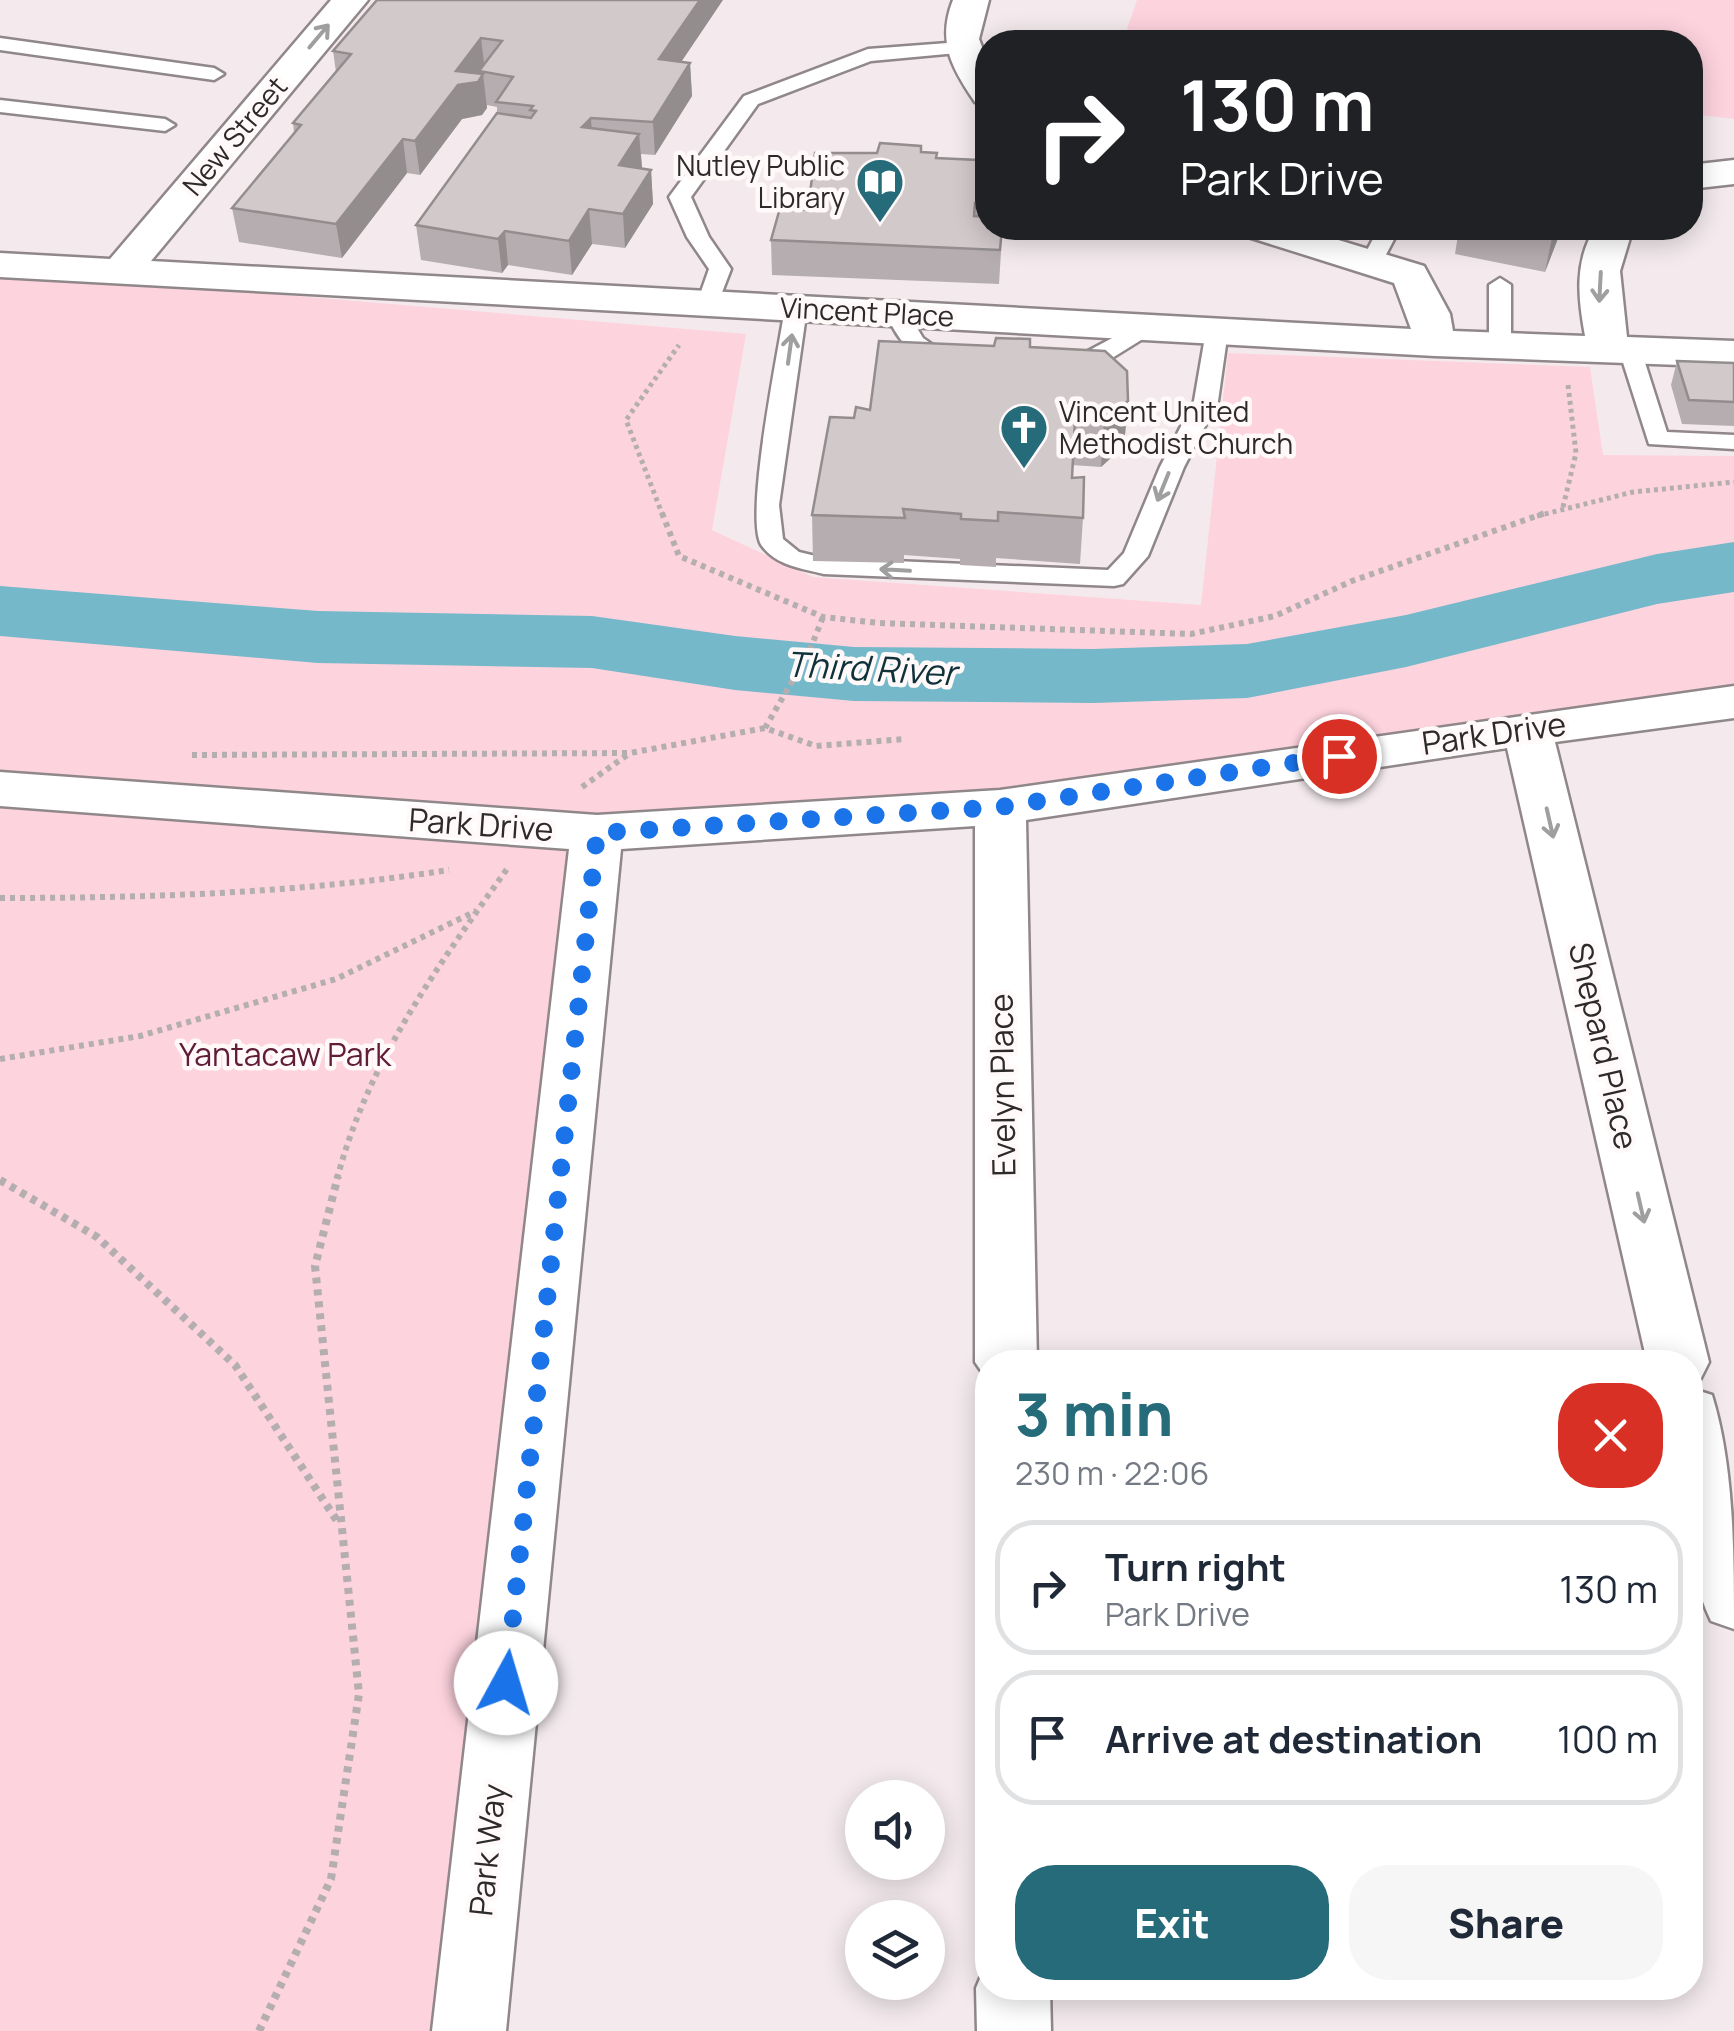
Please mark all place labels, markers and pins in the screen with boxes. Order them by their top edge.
place label: Nutley Public Library [676,146,845,216]
library icon: Nutley Public Library [854,156,906,224]
place label: Vincent United Methodist Church [1059,392,1293,462]
church icon: Vincent United Methodist Church [998,402,1050,470]
pin [1297,714,1382,799]

